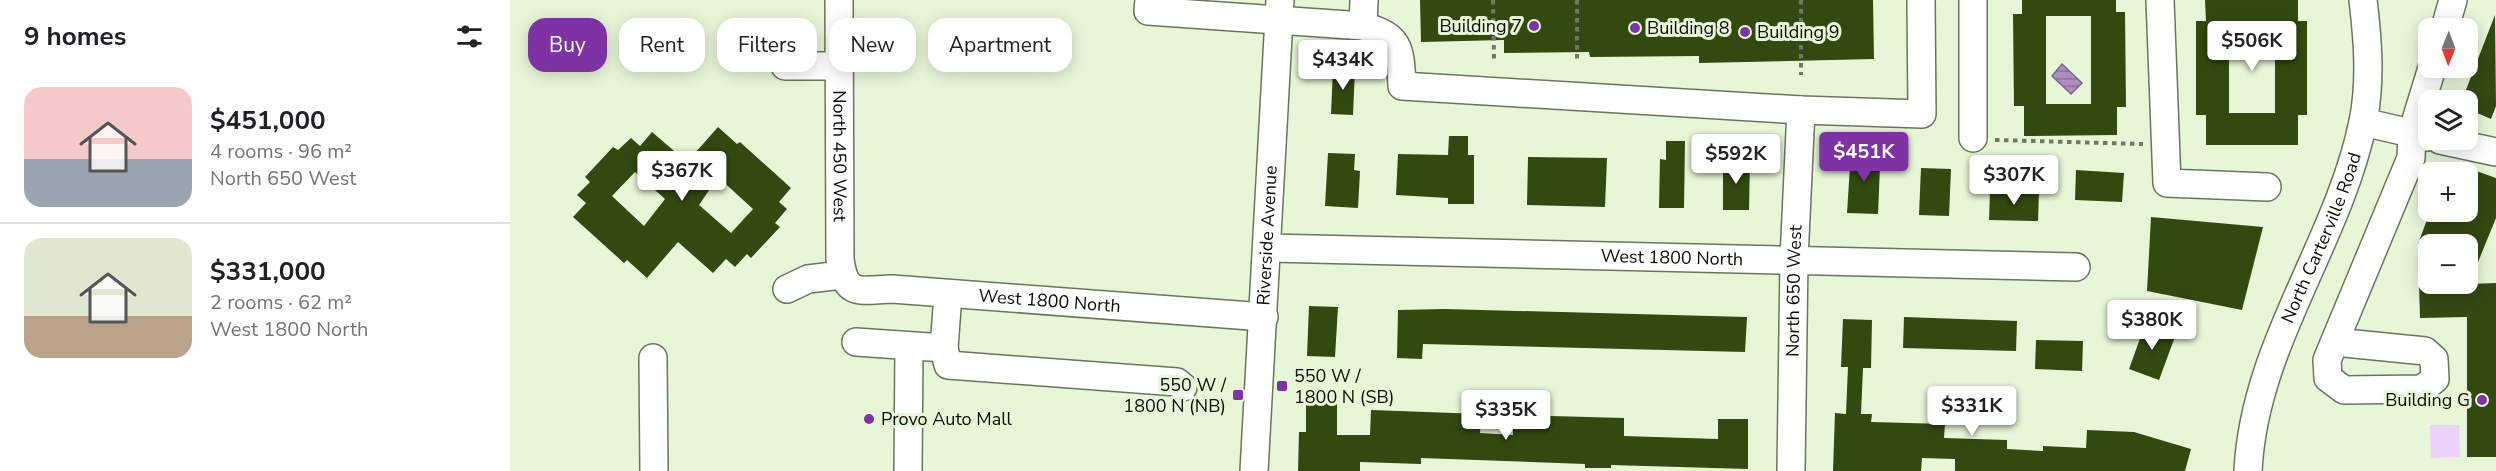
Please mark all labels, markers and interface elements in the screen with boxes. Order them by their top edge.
place label: Building 7 [1439,14,1522,38]
place label: Building 8 [1647,16,1730,40]
chip: Buy [528,18,607,72]
chip: Rent [619,18,705,72]
chip: Filters [717,18,817,72]
chip: New [829,18,916,72]
chip: Apartment [928,18,1072,72]
north arrow [2418,18,2478,78]
map controls [2418,18,2478,294]
text: 9 homes [24,19,126,54]
marker: Building 7 [1527,19,1541,33]
icon: filters [453,20,486,53]
place label: Building 9 [1757,20,1840,44]
marker: Building 8 [1628,21,1642,35]
pin: $506K [2210,21,2294,72]
marker: Building 9 [1738,25,1752,39]
text: $506K [2221,27,2283,54]
pin: $434K [1301,40,1385,91]
text: $434K [1312,46,1374,73]
street label: North 450 West [827,90,852,223]
button: layers [2418,90,2478,150]
text: $451,000 [210,103,326,138]
icon: home [72,111,144,183]
pin: $451K [1822,132,1906,183]
pin: $592K [1694,134,1778,185]
text: 4 rooms · 96 m² [210,138,352,165]
text: $451K [1833,138,1895,165]
text: $592K [1705,140,1767,167]
street label: North Carterville Road [2275,149,2367,327]
pin: $367K [640,151,724,202]
pin: $307K [1972,155,2056,206]
text: $367K [651,157,713,184]
text: $307K [1983,161,2045,188]
button: + [2418,162,2478,222]
text: North 650 West [210,165,356,192]
street label: Riverside Avenue [1251,165,1283,306]
street label: North 650 West [1781,224,1808,357]
button: − [2418,234,2478,294]
street label: West 1800 North [1600,244,1743,271]
text: $331,000 [210,254,326,289]
icon: home [72,262,144,334]
street label: West 1800 North [978,284,1121,318]
text: 2 rooms · 62 m² [210,289,352,316]
pin: $380K [2110,300,2194,351]
text: $380K [2121,306,2183,333]
text: West 1800 North [210,316,368,343]
place label: 550 W / 1800 N (SB) [1294,364,1394,409]
place label: 550 W / 1800 N (NB) [1123,373,1227,418]
marker: 550 W / 1800 N (SB) [1275,379,1289,393]
pin: $331K [1930,386,2014,437]
marker: 550 W / 1800 N (NB) [1231,388,1245,402]
place label: Building G [2385,388,2470,412]
pin: $335K [1464,390,1548,441]
text: $331K [1941,392,2003,419]
marker: Building G [2475,393,2489,407]
text: $335K [1475,396,1537,423]
place label: Provo Auto Mall [881,407,1013,431]
marker: Provo Auto Mall [862,412,876,426]

